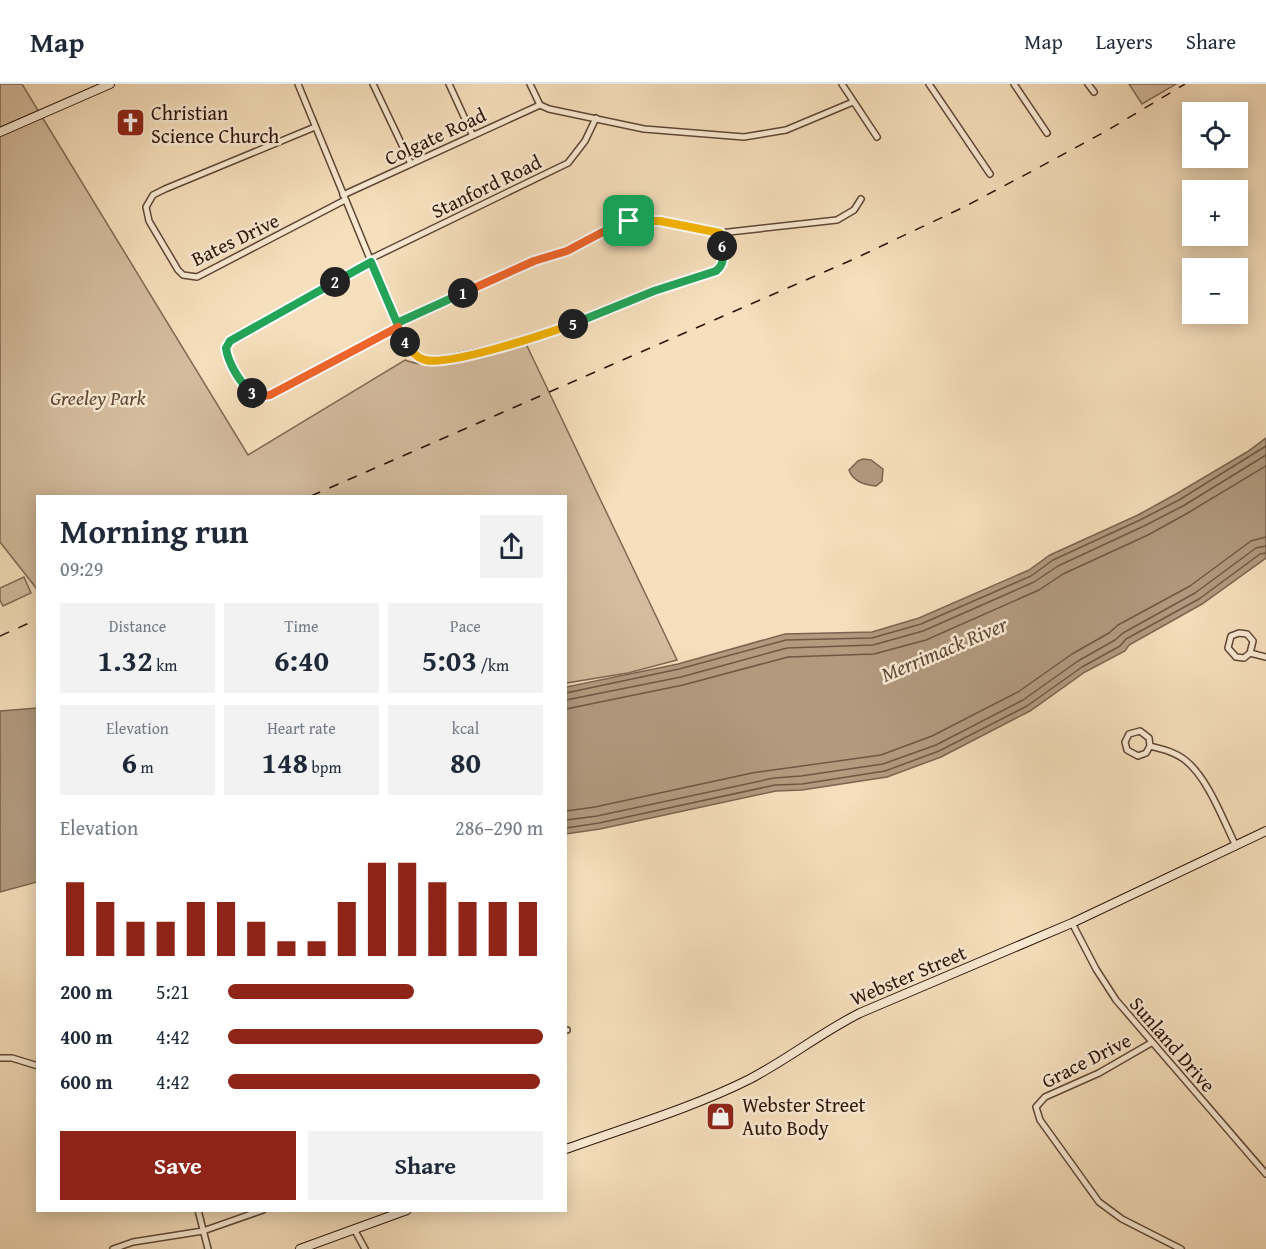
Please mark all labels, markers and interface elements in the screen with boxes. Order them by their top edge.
text: Map [30,21,84,62]
text: Map [1024,26,1063,57]
text: Layers [1096,26,1153,57]
text: Share [1186,26,1236,57]
place label: Christian Science Church [151,98,279,150]
street label: Colgate Road [380,100,491,172]
map controls [1182,102,1248,324]
button: locate [1182,102,1248,168]
church icon: Christian Science Church [114,107,146,139]
street label: Stanford Road [426,147,546,225]
button: + [1182,180,1248,246]
pin [603,195,654,246]
icon: arrive [612,204,645,237]
street label: Bates Drive [186,205,284,273]
pin: 6 [707,231,737,261]
text: 6 [718,234,726,258]
button: − [1182,258,1248,324]
pin: 2 [320,267,350,297]
text: 2 [331,270,339,294]
pin: 1 [448,278,478,308]
text: 1 [459,281,467,305]
pin: 5 [558,309,588,339]
text: 5 [569,312,577,336]
pin: 4 [390,327,420,357]
text: 4 [401,330,409,354]
pin: 3 [237,378,267,408]
text: 3 [248,381,256,405]
park label: Greeley Park [50,383,147,412]
text: Morning run [60,507,249,555]
button: share [480,515,543,578]
text: 09:29 [60,554,103,583]
water label: Merrimack River [876,608,1013,690]
text: Distance [109,614,166,638]
text: Time [284,614,319,638]
text: Pace [450,614,481,638]
text: 1.32 [98,638,153,682]
text: 6:40 [274,638,329,682]
text: 5:03 [422,638,477,682]
text: km [153,653,177,677]
text: /km [477,653,509,677]
text: Elevation [106,716,169,740]
text: Heart rate [267,716,336,740]
text: kcal [452,716,479,740]
text: 6 [121,740,137,784]
text: 148 [261,740,308,784]
text: 80 [450,740,481,784]
text: m [137,755,154,779]
text: bpm [308,755,342,779]
text: Elevation [60,813,138,842]
text: 286–290 m [455,813,543,842]
street label: Webster Street [845,938,971,1012]
text: 200 m [60,977,113,1006]
text: 5:21 [156,977,190,1006]
street label: Sunland Drive [1123,990,1223,1098]
text: 400 m [60,1022,113,1051]
text: 4:42 [156,1022,190,1051]
street label: Grace Drive [1036,1025,1136,1095]
text: 600 m [60,1067,113,1096]
text: 4:42 [156,1067,190,1096]
place label: Webster Street Auto Body [742,1090,866,1142]
shop icon: Webster Street Auto Body [705,1100,737,1132]
button: Save [60,1131,296,1200]
button: Share [308,1131,543,1200]

